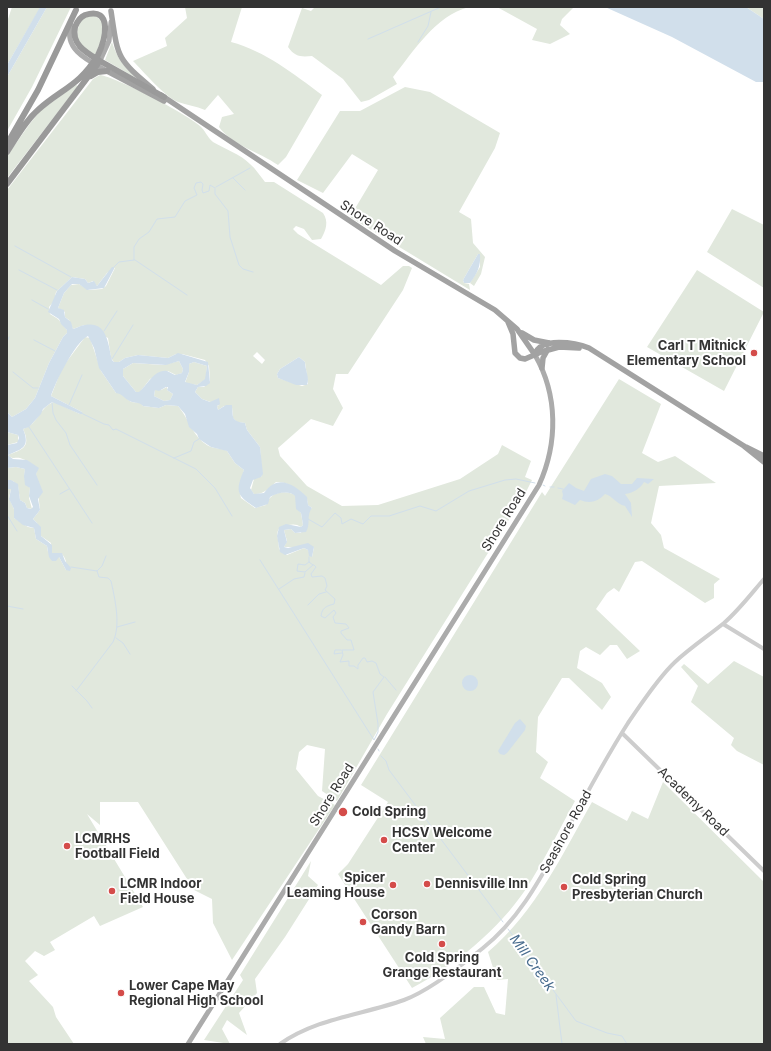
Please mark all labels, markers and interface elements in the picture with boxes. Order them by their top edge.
street label: Shore Road [337,197,405,249]
place label: Carl T Mitnick Elementary School [627,338,746,369]
marker: Carl T Mitnick Elementary School [749,348,759,358]
street label: Shore Road [479,486,529,554]
street label: Shore Road [307,761,357,829]
street label: Academy Road [654,764,732,840]
street label: Seashore Road [537,788,595,876]
place label: Cold Spring [352,804,426,820]
marker: Cold Spring [337,806,349,818]
place label: HCSV Welcome Center [392,825,492,856]
place label: LCMRHS Football Field [75,831,160,862]
marker: HCSV Welcome Center [379,835,389,845]
marker: LCMRHS Football Field [62,841,72,851]
place label: Spicer Leaming House [287,870,385,901]
place label: Cold Spring Presbyterian Church [572,872,703,903]
place label: LCMR Indoor Field House [120,876,202,907]
place label: Dennisville Inn [435,876,528,892]
marker: Dennisville Inn [422,879,432,889]
marker: Spicer Leaming House [388,880,398,890]
marker: Cold Spring Presbyterian Church [559,882,569,892]
marker: LCMR Indoor Field House [107,886,117,896]
place label: Corson Gandy Barn [371,907,445,938]
marker: Corson Gandy Barn [358,917,368,927]
water label: Mill Creek [506,931,558,995]
marker: Cold Spring Grange Restaurant [437,939,447,949]
place label: Cold Spring Grange Restaurant [383,950,501,981]
place label: Lower Cape May Regional High School [129,978,263,1009]
marker: Lower Cape May Regional High School [116,988,126,998]

